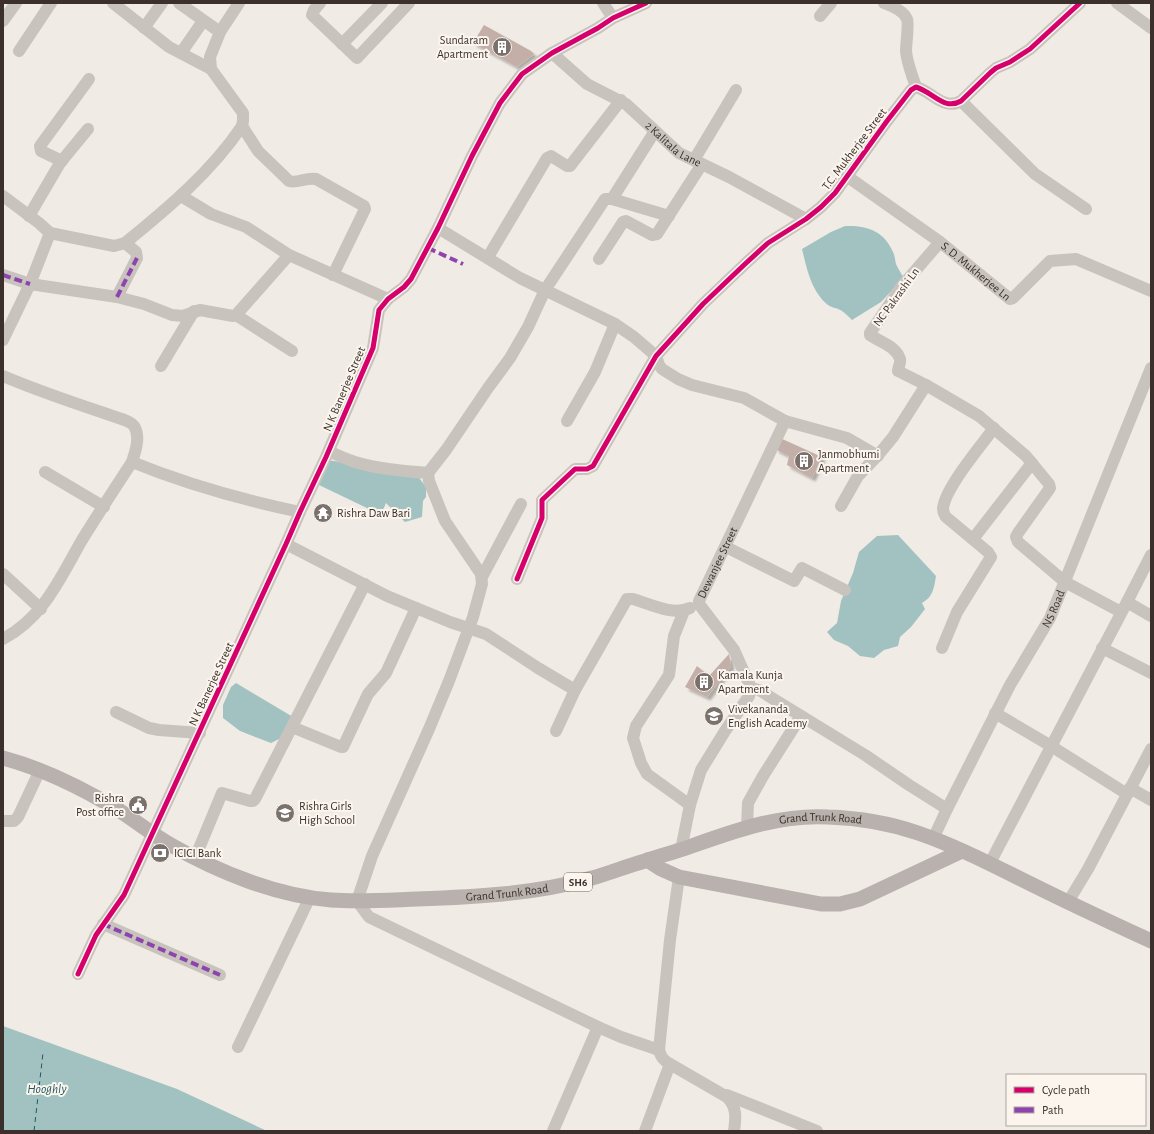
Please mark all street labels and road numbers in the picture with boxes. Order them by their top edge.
street label: T.C. Mukherjee Street [819,106,889,193]
street label: 2 Kalitala Lane [643,119,703,169]
street label: S. D. Mukherjee Ln [939,240,1013,303]
street label: NC Pakrashi Ln [871,265,921,329]
street label: N K Banerjee Street [321,345,368,433]
street label: Dewanjee Street [695,525,740,600]
street label: NS Road [1040,588,1067,630]
street label: N K Banerjee Street [186,640,237,728]
street label: Grand Trunk Road [778,811,863,826]
road number: SH6 [564,873,592,891]
street label: Grand Trunk Road [465,882,549,903]

